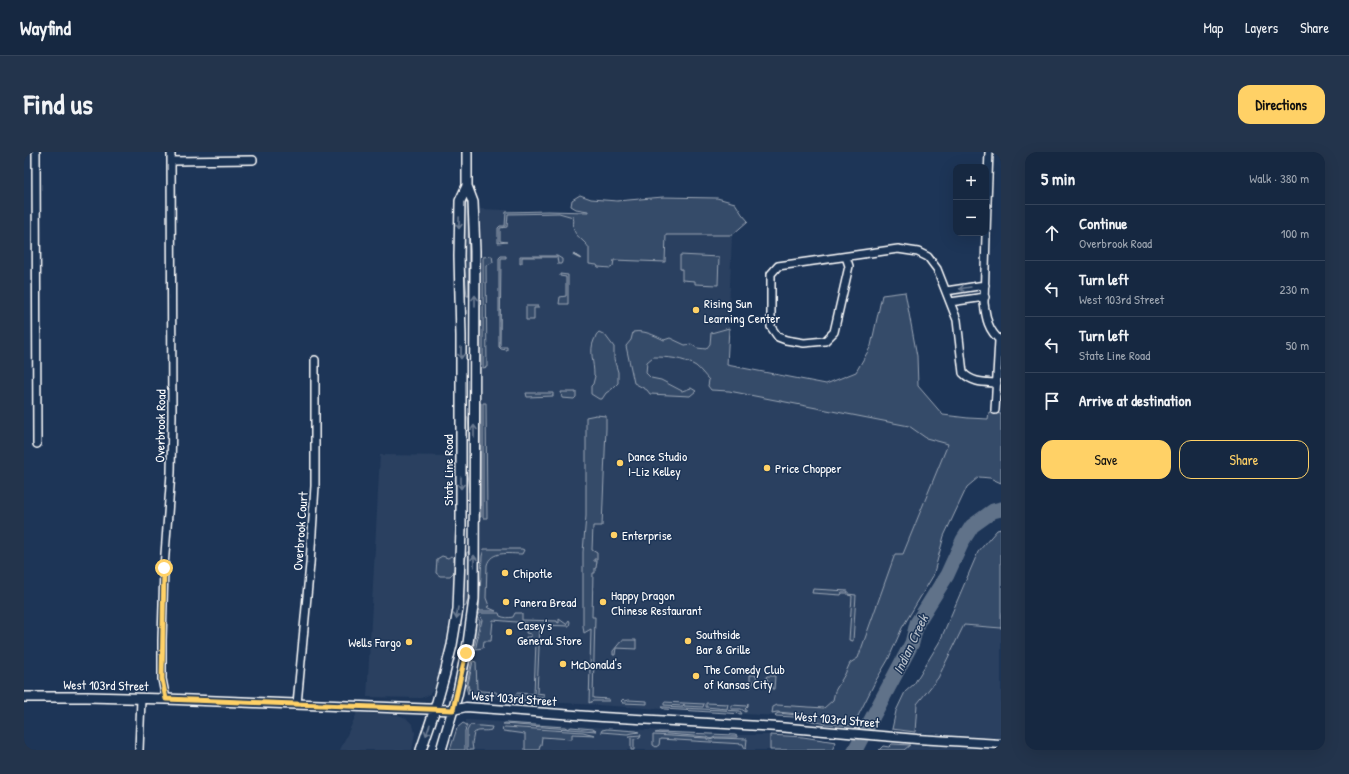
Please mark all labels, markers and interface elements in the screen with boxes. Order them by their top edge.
text: Wayfind [20,15,71,41]
text: Map [1203,18,1223,37]
text: Layers [1245,18,1278,37]
text: Share [1300,18,1329,37]
text: Find us [24,85,93,123]
button: Directions [1238,85,1325,124]
map controls [953,164,989,236]
button: + [953,164,989,200]
text: 5 min [1041,167,1075,190]
text: Walk · 380 m [1249,169,1309,187]
button: − [953,200,989,236]
text: Continue [1079,213,1127,234]
one-way arrow [456,216,463,229]
icon: ahead [1041,222,1063,244]
text: 100 m [1281,224,1309,242]
text: Overbrook Road [1079,234,1152,252]
text: Turn left [1079,269,1129,290]
icon: left [1041,278,1063,300]
text: 230 m [1279,280,1309,298]
one-way arrow [959,284,972,292]
text: West 103rd Street [1079,290,1164,308]
place label: Rising Sun Learning Center [704,294,780,327]
one-way arrow [471,295,478,308]
marker: Rising Sun Learning Center [691,305,701,315]
text: Turn left [1079,325,1129,346]
icon: left [1041,334,1063,356]
text: 50 m [1286,336,1309,354]
one-way arrow [457,346,465,359]
text: State Line Road [1079,346,1150,364]
street label: Overbrook Road [150,389,170,463]
icon: arrive [1041,390,1063,412]
text: Arrive at destination [1079,390,1191,411]
one-way arrow [470,425,478,438]
street label: State Line Road [439,434,457,506]
button: Save [1041,440,1171,479]
button: Share [1179,440,1309,479]
place label: Dance Studio I-Liz Kelley [628,447,687,480]
marker: Dance Studio I-Liz Kelley [615,458,625,468]
place label: Price Chopper [775,459,842,477]
marker: Price Chopper [762,463,772,473]
one-way arrow [457,476,465,489]
street label: Overbrook Court [288,491,312,571]
place label: Enterprise [622,526,672,544]
marker: Enterprise [609,530,619,540]
one-way arrow [470,555,478,568]
route start [155,559,173,577]
place label: Chipotle [513,564,552,582]
marker: Chipotle [500,568,510,578]
place label: Happy Dragon Chinese Restaurant [611,586,703,619]
place label: Panera Bread [514,593,576,611]
marker: Panera Bread [501,597,511,607]
marker: Happy Dragon Chinese Restaurant [598,597,608,607]
one-way arrow [453,606,461,619]
water label: Indian Creek [888,610,932,677]
place label: Casey's General Store [517,616,582,649]
place label: Southside Bar & Grille [696,625,751,658]
marker: Casey's General Store [504,627,514,637]
place label: Wells Fargo [348,633,401,651]
marker: Southside Bar & Grille [683,636,693,646]
marker: Wells Fargo [404,637,414,647]
route end [457,644,475,662]
place label: McDonald's [571,655,622,673]
marker: McDonald's [558,659,568,669]
place label: The Comedy Club of Kansas City [704,660,785,693]
marker: The Comedy Club of Kansas City [691,671,701,681]
street label: West 103rd Street [63,675,149,695]
street label: West 103rd Street [471,686,558,710]
street label: West 103rd Street [794,706,881,732]
one-way arrow [424,723,431,736]

